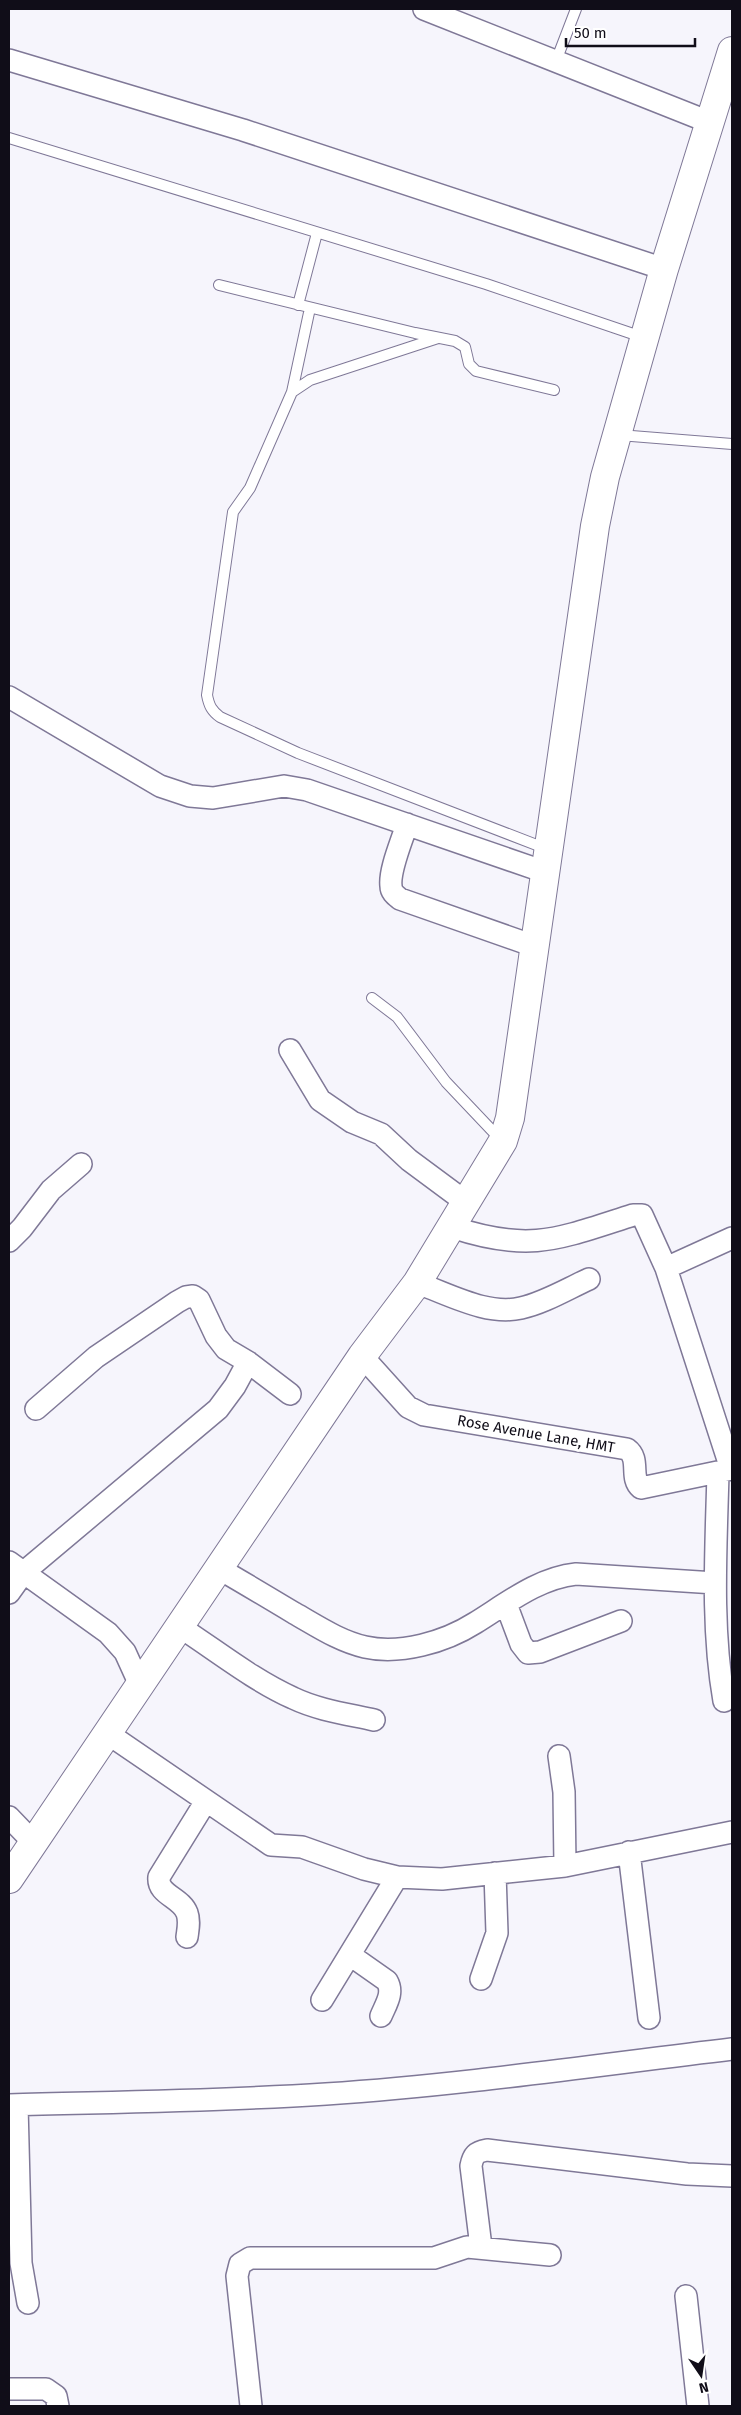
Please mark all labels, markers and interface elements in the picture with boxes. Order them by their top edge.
scale bar [566,15,695,47]
text: 50 m [574,24,607,42]
street label: Rose Avenue Lane, HMT [456,1411,616,1457]
north arrow [676,2350,726,2400]
text: N [697,2378,710,2397]

